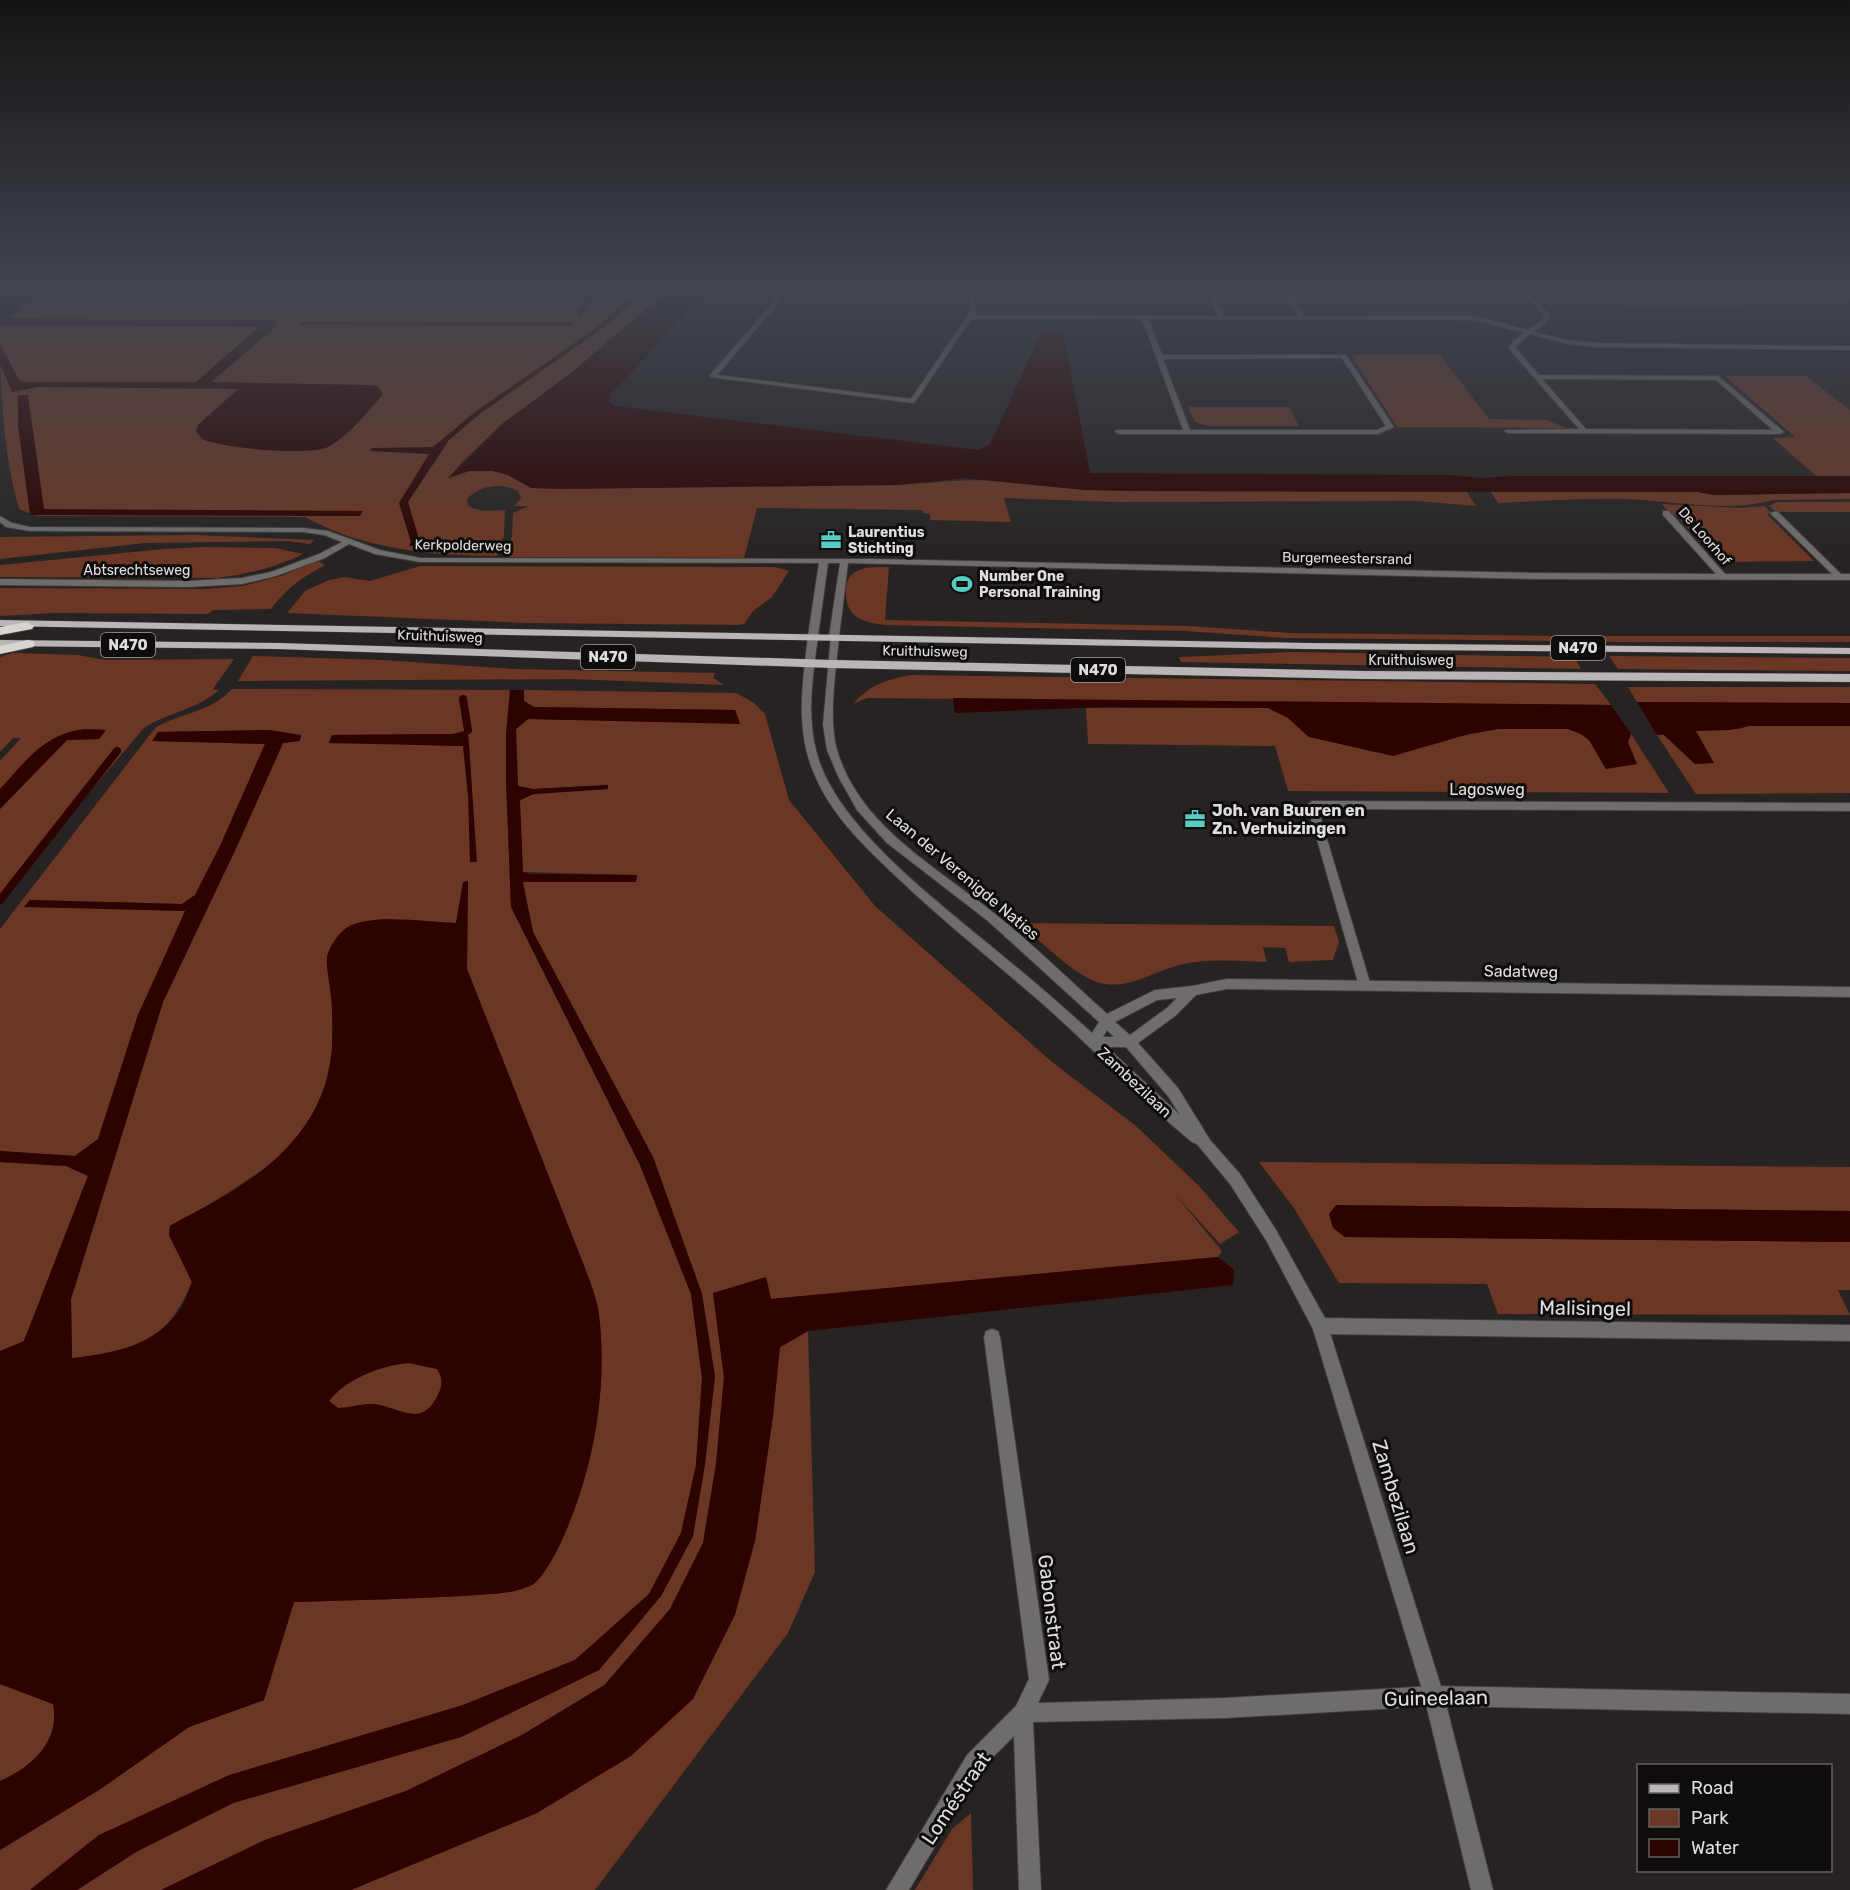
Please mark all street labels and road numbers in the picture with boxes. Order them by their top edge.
street label: De Loorhof [1675,504,1735,569]
street label: Kerkpolderweg [414,536,512,555]
street label: Burgemeestersrand [1282,549,1412,568]
street label: Abtsrechtseweg [84,562,190,579]
street label: Kruithuisweg [397,627,483,646]
road number: N470 [101,633,155,657]
road number: N470 [1551,636,1605,660]
street label: Kruithuisweg [882,642,968,661]
road number: N470 [581,645,635,669]
street label: Kruithuisweg [1368,652,1454,669]
road number: N470 [1071,658,1125,682]
street label: Lagosweg [1449,780,1525,799]
street label: Laan der Verenigde Naties [882,805,1043,944]
street label: Sadatweg [1484,961,1558,982]
street label: Zambezilaan [1094,1043,1176,1122]
street label: Malisingel [1539,1295,1631,1321]
street label: Zambezilaan [1367,1437,1425,1557]
street label: Gabonstraat [1033,1553,1071,1671]
street label: Guineelaan [1384,1685,1488,1711]
street label: Loméstraat [916,1747,996,1849]

